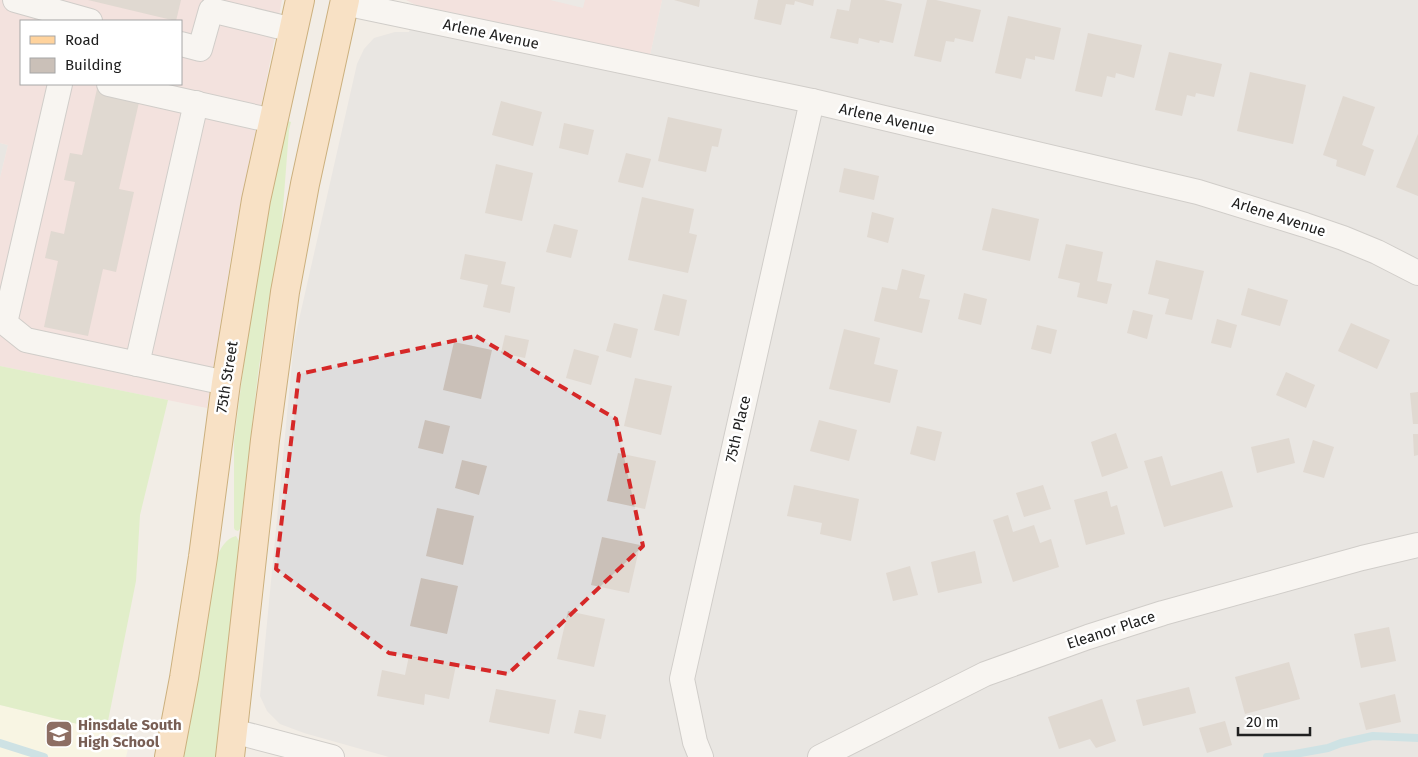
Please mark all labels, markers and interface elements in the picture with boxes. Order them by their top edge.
street label: Arlene Avenue [441,15,541,53]
legend [20,20,182,85]
text: Road [65,31,100,49]
text: Building [65,56,121,74]
street label: Arlene Avenue [837,99,937,139]
street label: Arlene Avenue [1230,193,1328,241]
street label: 75th Street [212,339,242,414]
street label: 75th Place [722,394,754,464]
street label: Eleanor Place [1065,607,1157,653]
scale bar [1238,704,1310,736]
text: 20 m [1246,713,1279,731]
place label: Hinsdale South High School [78,716,182,751]
school or university icon: Hinsdale South High School [44,719,74,749]

